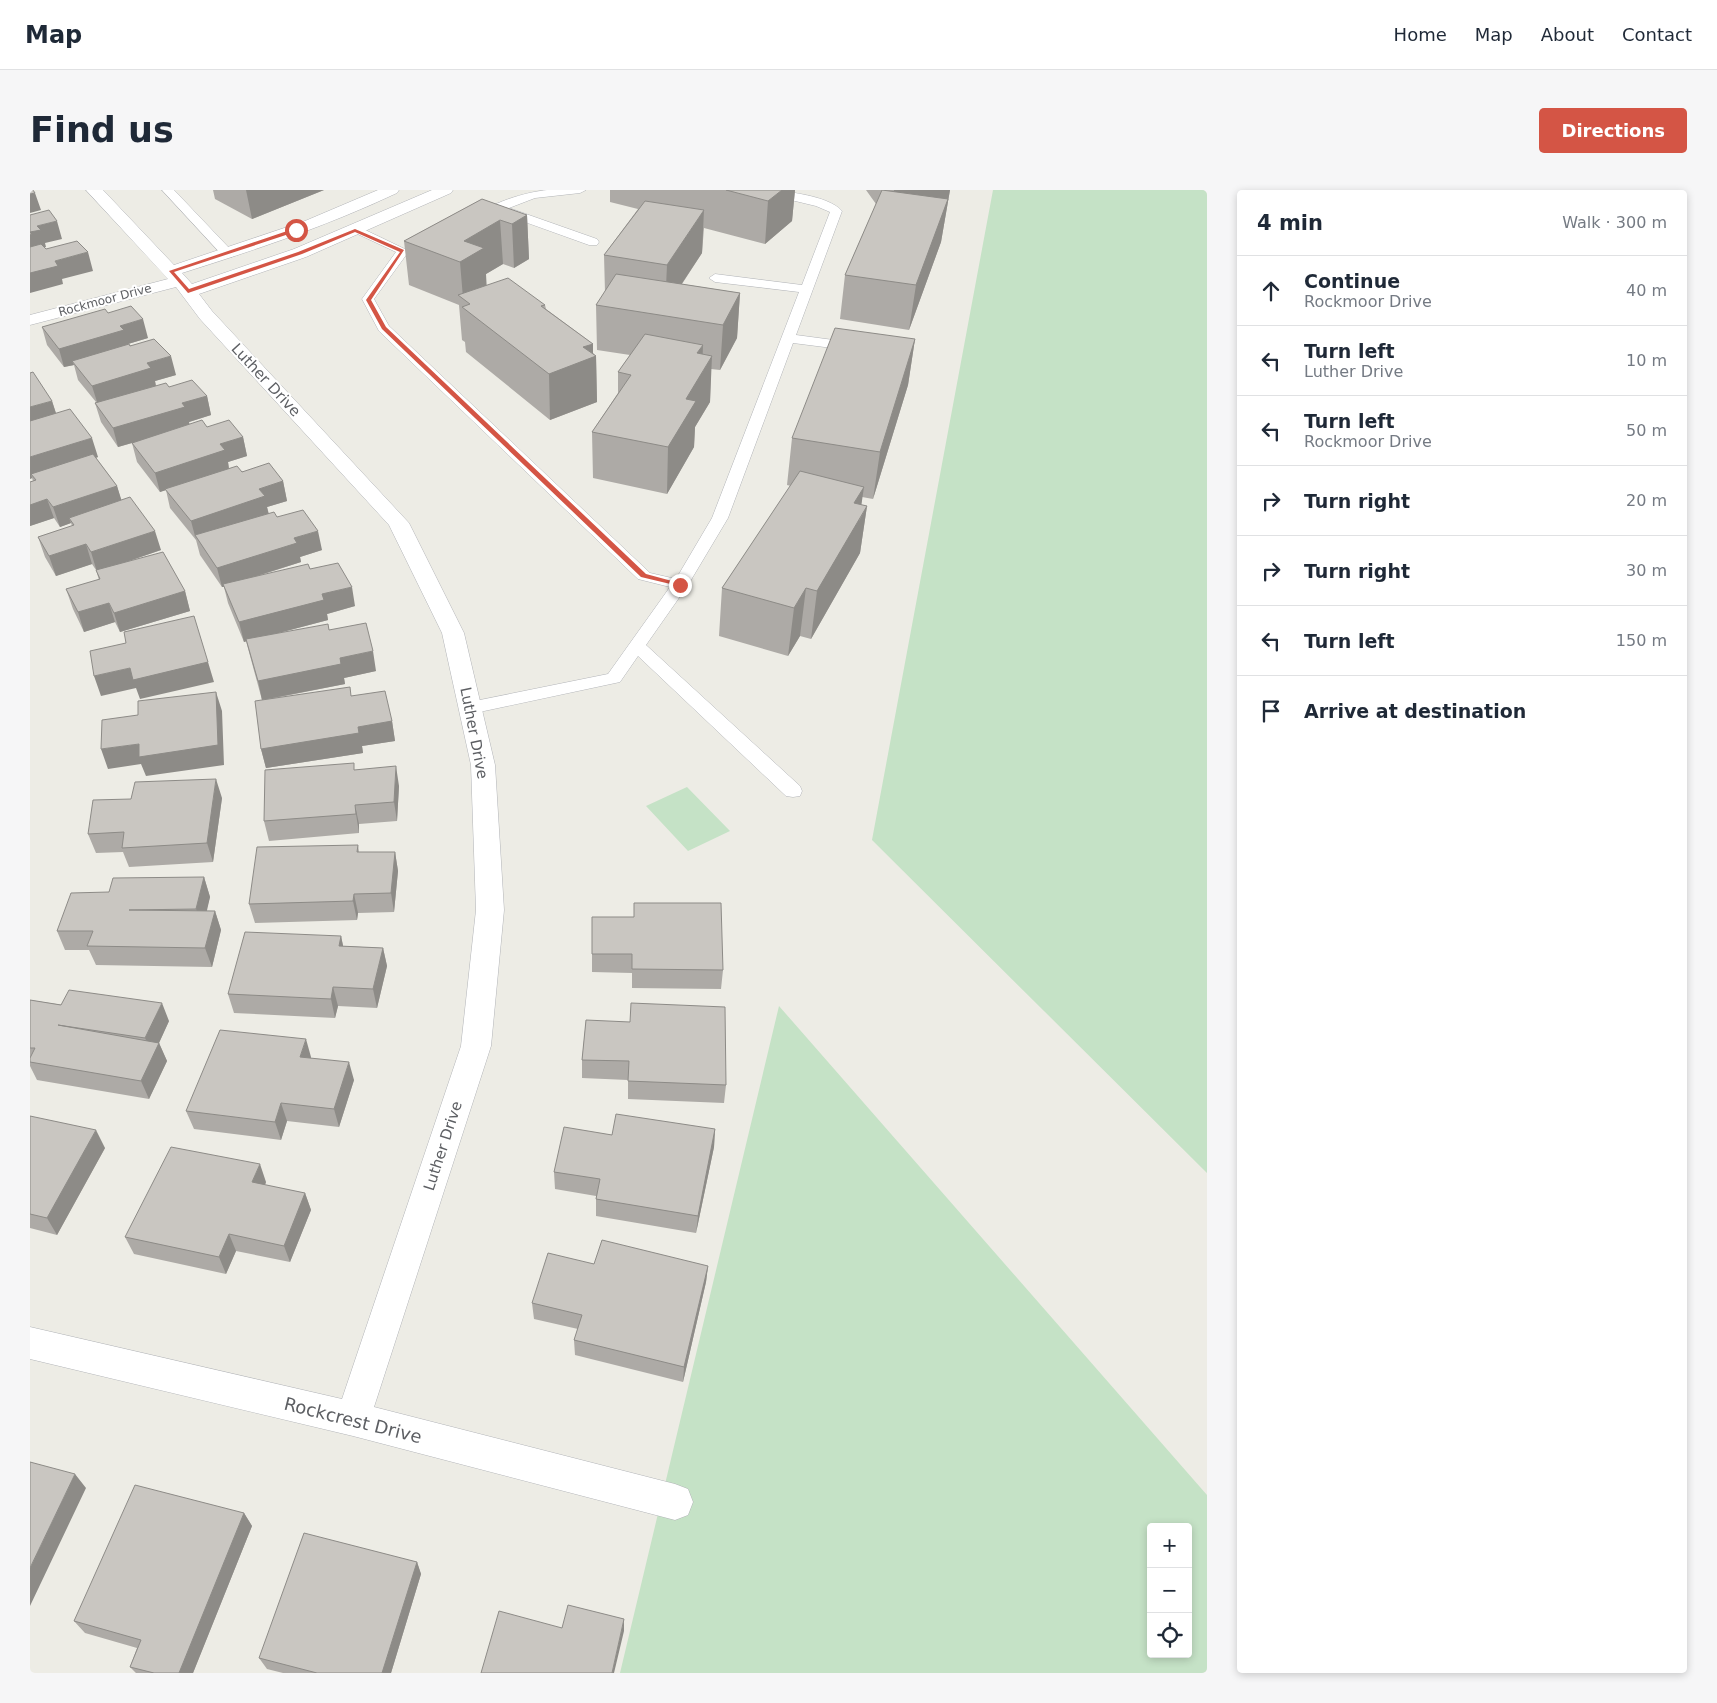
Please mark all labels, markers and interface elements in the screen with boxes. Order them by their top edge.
text: Map [25,21,82,49]
text: Home [1394,24,1447,45]
text: Map [1475,24,1513,45]
text: About [1541,24,1594,45]
text: Contact [1622,24,1692,45]
button: Directions [1539,108,1687,153]
text: Find us [30,110,174,150]
text: 4 min [1257,211,1323,235]
text: Walk · 300 m [1562,213,1667,232]
route start [285,219,308,242]
text: Continue [1304,270,1400,292]
icon: ahead [1257,277,1285,305]
street label: Rockmoor Drive [57,281,153,319]
text: 40 m [1626,281,1667,300]
text: Rockmoor Drive [1304,292,1432,311]
street label: Luther Drive [228,340,304,420]
text: Turn left [1304,340,1395,362]
icon: left [1257,347,1285,375]
text: 10 m [1626,351,1667,370]
text: Luther Drive [1304,362,1403,381]
text: Turn left [1304,410,1395,432]
icon: left [1257,417,1285,445]
text: 50 m [1626,421,1667,440]
text: Rockmoor Drive [1304,432,1432,451]
icon: right [1257,487,1285,515]
text: Turn right [1304,490,1410,512]
text: 20 m [1626,491,1667,510]
icon: right [1257,557,1285,585]
text: Turn right [1304,560,1410,582]
text: 30 m [1626,561,1667,580]
route end [669,574,692,597]
icon: left [1257,627,1285,655]
text: Turn left [1304,630,1395,652]
text: 150 m [1616,631,1667,650]
street label: Luther Drive [456,686,492,780]
icon: arrive [1257,697,1285,725]
text: Arrive at destination [1304,700,1526,722]
street label: Luther Drive [420,1099,466,1193]
street label: Rockcrest Drive [282,1393,424,1447]
map controls [1147,1523,1192,1658]
button: + [1147,1523,1192,1568]
button: − [1147,1568,1192,1613]
button: locate [1147,1613,1192,1658]

